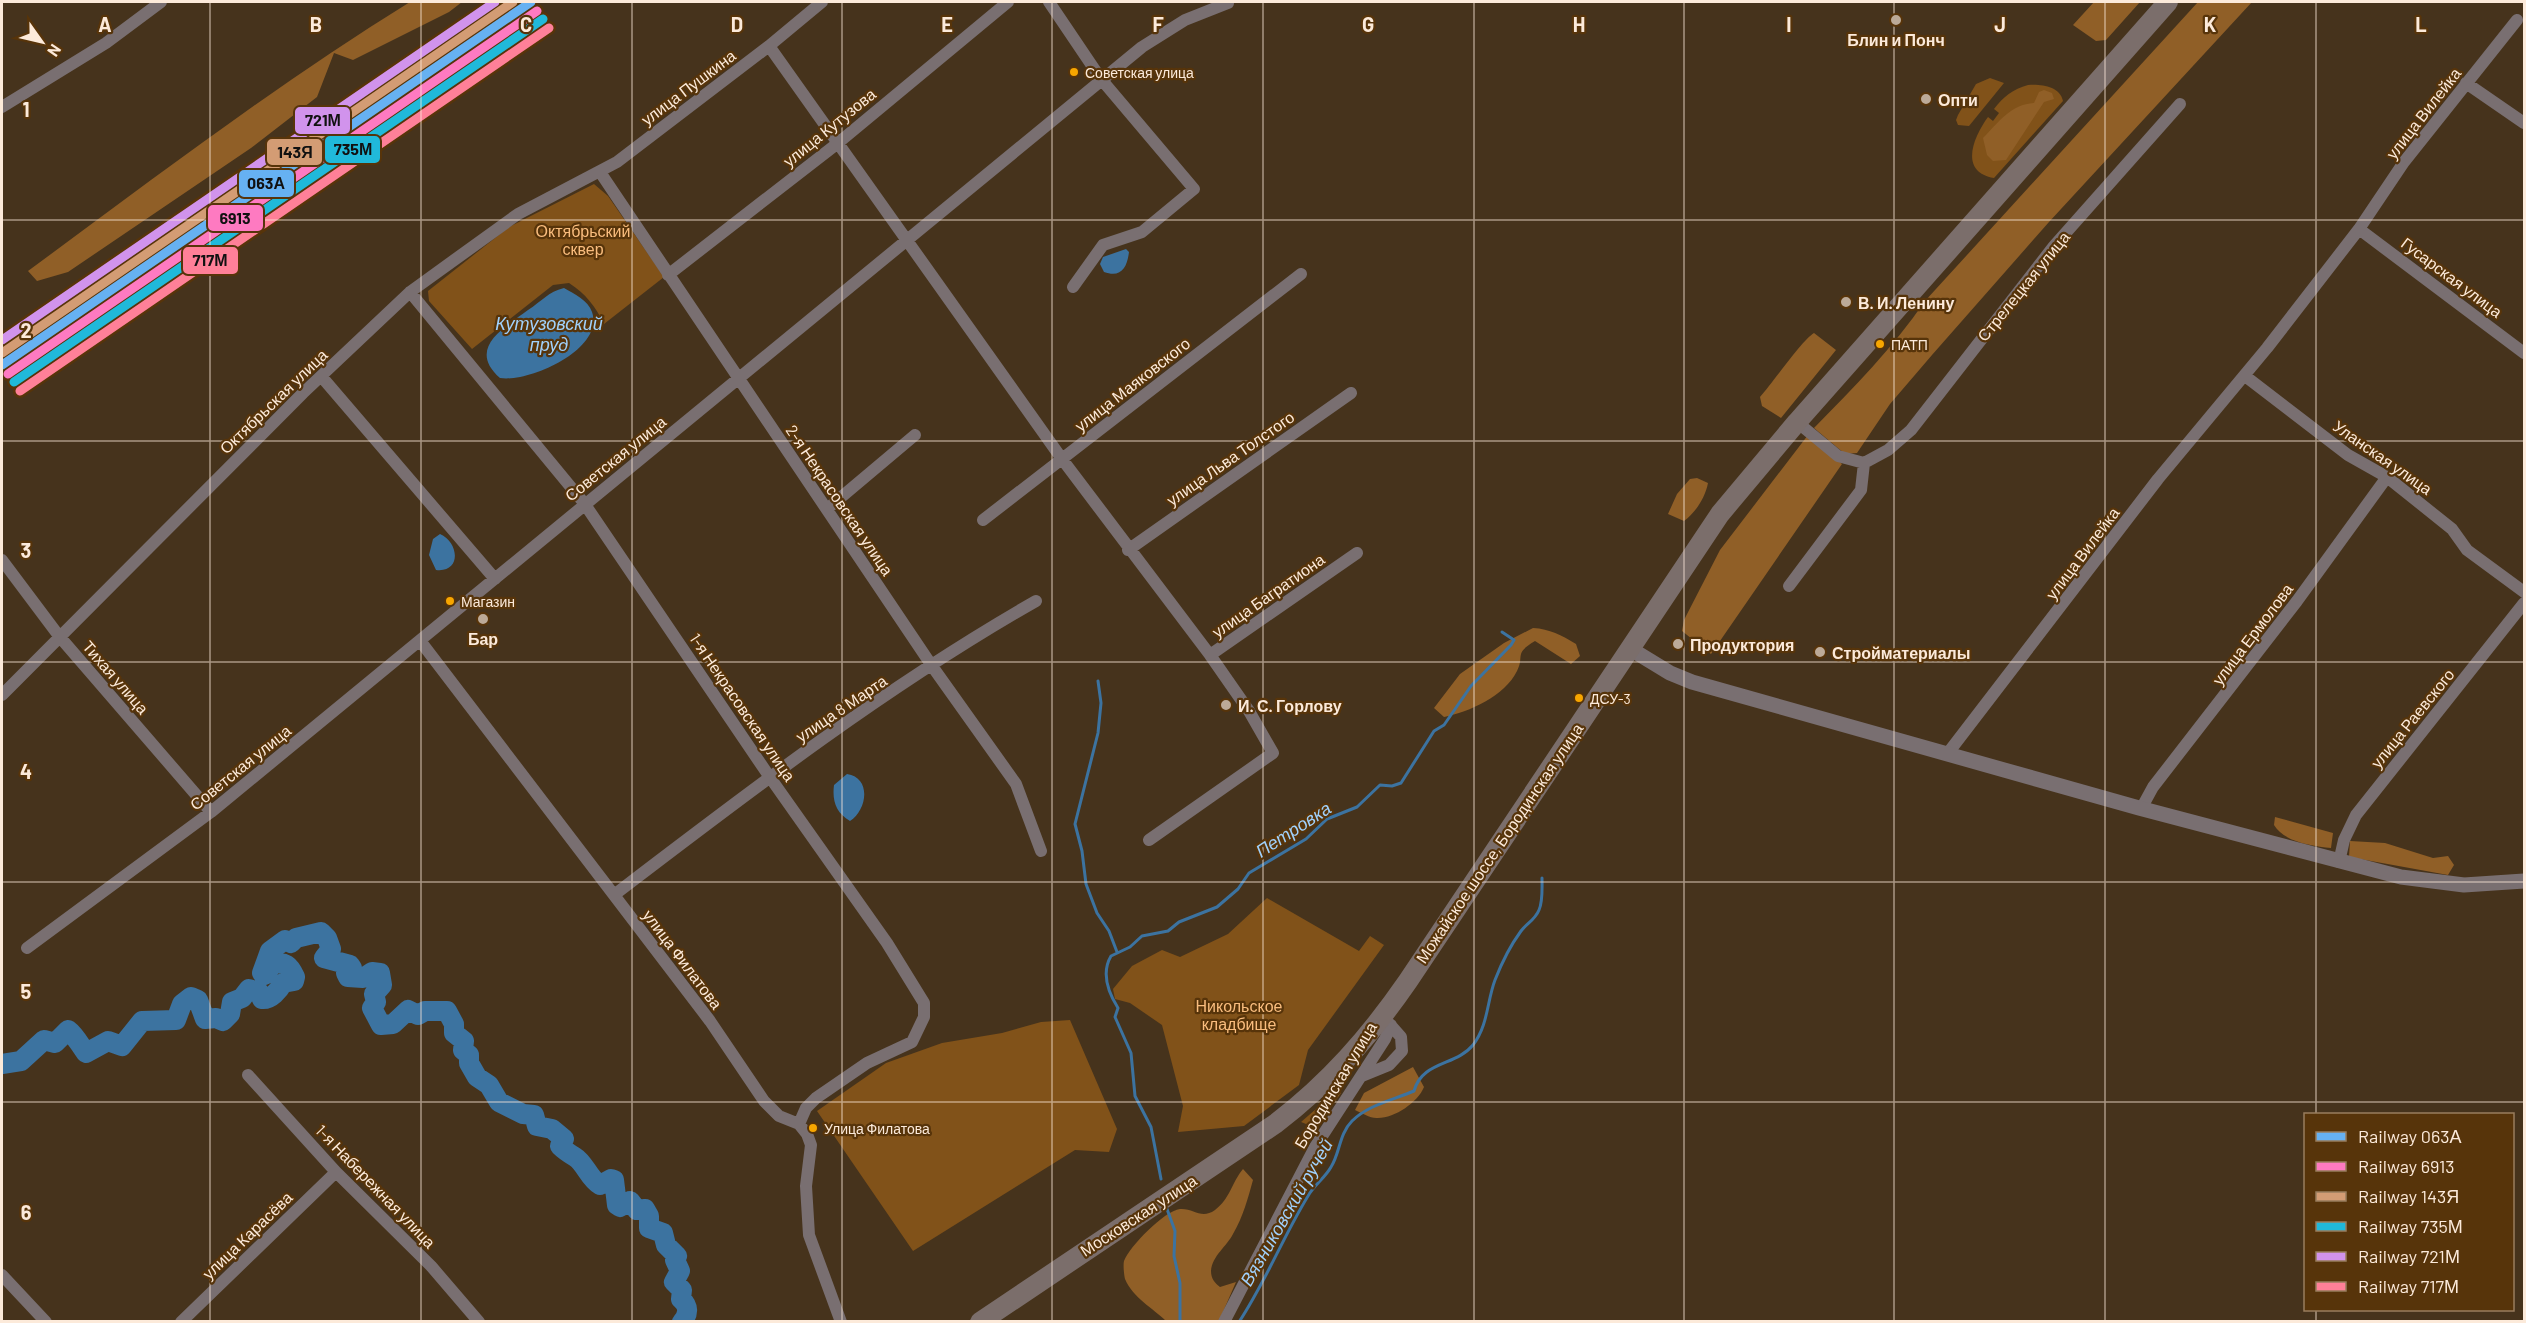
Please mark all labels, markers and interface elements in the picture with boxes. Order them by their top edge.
north arrow [12,12,72,72]
text: A [98,12,112,36]
text: B [310,12,322,36]
text: C [520,12,532,36]
text: D [731,12,743,36]
text: E [941,12,953,36]
text: F [1152,12,1164,36]
text: G [1362,12,1374,36]
text: H [1573,12,1585,36]
text: I [1786,12,1792,36]
text: J [1994,12,2006,36]
text: K [2204,12,2217,36]
text: L [2415,12,2427,36]
marker: Блин и Понч [1889,13,1903,27]
place label: Блин и Понч [1847,30,1945,49]
text: N [44,41,66,60]
street label: улица Пушкина [637,45,739,129]
place label: Советская улица [1085,64,1194,81]
street label: улица Вилейка [2382,64,2464,162]
marker: Советская улица [1068,66,1080,78]
street label: улица Кутузова [779,84,879,170]
place label: Опти [1938,90,1978,109]
marker: Опти [1919,92,1933,106]
text: 1 [22,97,30,121]
line badge: 721М [294,106,351,135]
text: 721М [305,110,341,129]
line badge: 735М [324,135,381,164]
line badge: 143Я [266,138,323,166]
text: 735М [334,139,372,158]
text: 143Я [277,142,313,161]
line badge: 063А [238,169,295,198]
text: 063А [247,173,285,192]
line badge: 6913 [207,204,264,232]
text: 6913 [219,208,251,227]
park label: Октябрьский сквер [536,221,630,258]
street label: Стрелецкая улица [1973,227,2073,345]
street label: Гусарская улица [2398,233,2506,321]
line badge: 717М [182,246,239,275]
text: 717М [193,250,227,269]
place label: В. И. Ленину [1858,293,1954,312]
marker: В. И. Ленину [1839,295,1853,309]
water label: Кутузовский пруд [495,312,603,355]
text: 2 [20,318,32,342]
street label: улица Маяковского [1071,333,1194,435]
place label: ПАТП [1891,336,1928,353]
marker: ПАТП [1874,338,1886,350]
street label: Октябрьская улица [215,345,331,457]
street label: улица Льва Толстого [1163,407,1297,509]
street label: Советская улица [561,411,669,505]
street label: Уланская улица [2330,416,2436,498]
street label: 2-я Некрасовская улица [782,421,898,579]
street label: улица Вилейка [2041,503,2123,603]
text: 3 [21,538,31,562]
street label: улица Багратиона [1208,549,1328,641]
street label: улица Ермолова [2208,580,2296,688]
place label: Магазин [461,593,515,610]
marker: Магазин [444,595,456,607]
marker: Бар [476,612,490,626]
place label: Бар [468,629,498,648]
street label: 1-я Некрасовская улица [686,629,800,785]
place label: Продуктория [1690,635,1794,654]
street label: Тихая улица [79,637,153,717]
marker: Продуктория [1671,637,1685,651]
place label: Стройматериалы [1832,643,1970,662]
marker: Стройматериалы [1813,645,1827,659]
street label: улица Раевского [2366,665,2458,771]
street label: улица 8 Марта [792,671,890,745]
place label: ДСУ-3 [1590,690,1631,707]
marker: ДСУ-3 [1573,692,1585,704]
place label: И. С. Горлову [1238,696,1342,715]
marker: И. С. Горлову [1219,698,1233,712]
street label: Можайское шоссе, Бородинская улица [1411,719,1587,966]
street label: Советская улица [186,720,294,814]
text: 4 [20,759,32,783]
water label: Петровка [1251,796,1335,862]
street label: улица Филатова [639,906,727,1012]
text: 5 [21,979,32,1003]
park label: Никольское кладбище [1196,996,1283,1033]
street label: Бородинская улица [1290,1018,1380,1152]
legend [2304,1113,2514,1311]
street label: 1-я Набережная улица [312,1120,440,1252]
place label: Улица Филатова [824,1120,930,1137]
marker: Улица Филатова [807,1122,819,1134]
text: Railway 063А [2358,1125,2461,1147]
water label: Вязниковский ручей [1235,1135,1337,1289]
text: Railway 6913 [2358,1155,2455,1177]
street label: Московская улица [1076,1170,1200,1260]
text: Railway 143Я [2358,1185,2459,1207]
street label: улица Карасёва [198,1187,296,1283]
text: 6 [21,1200,32,1224]
text: Railway 735М [2358,1215,2463,1237]
text: Railway 721М [2358,1245,2460,1267]
text: Railway 717М [2358,1275,2459,1297]

